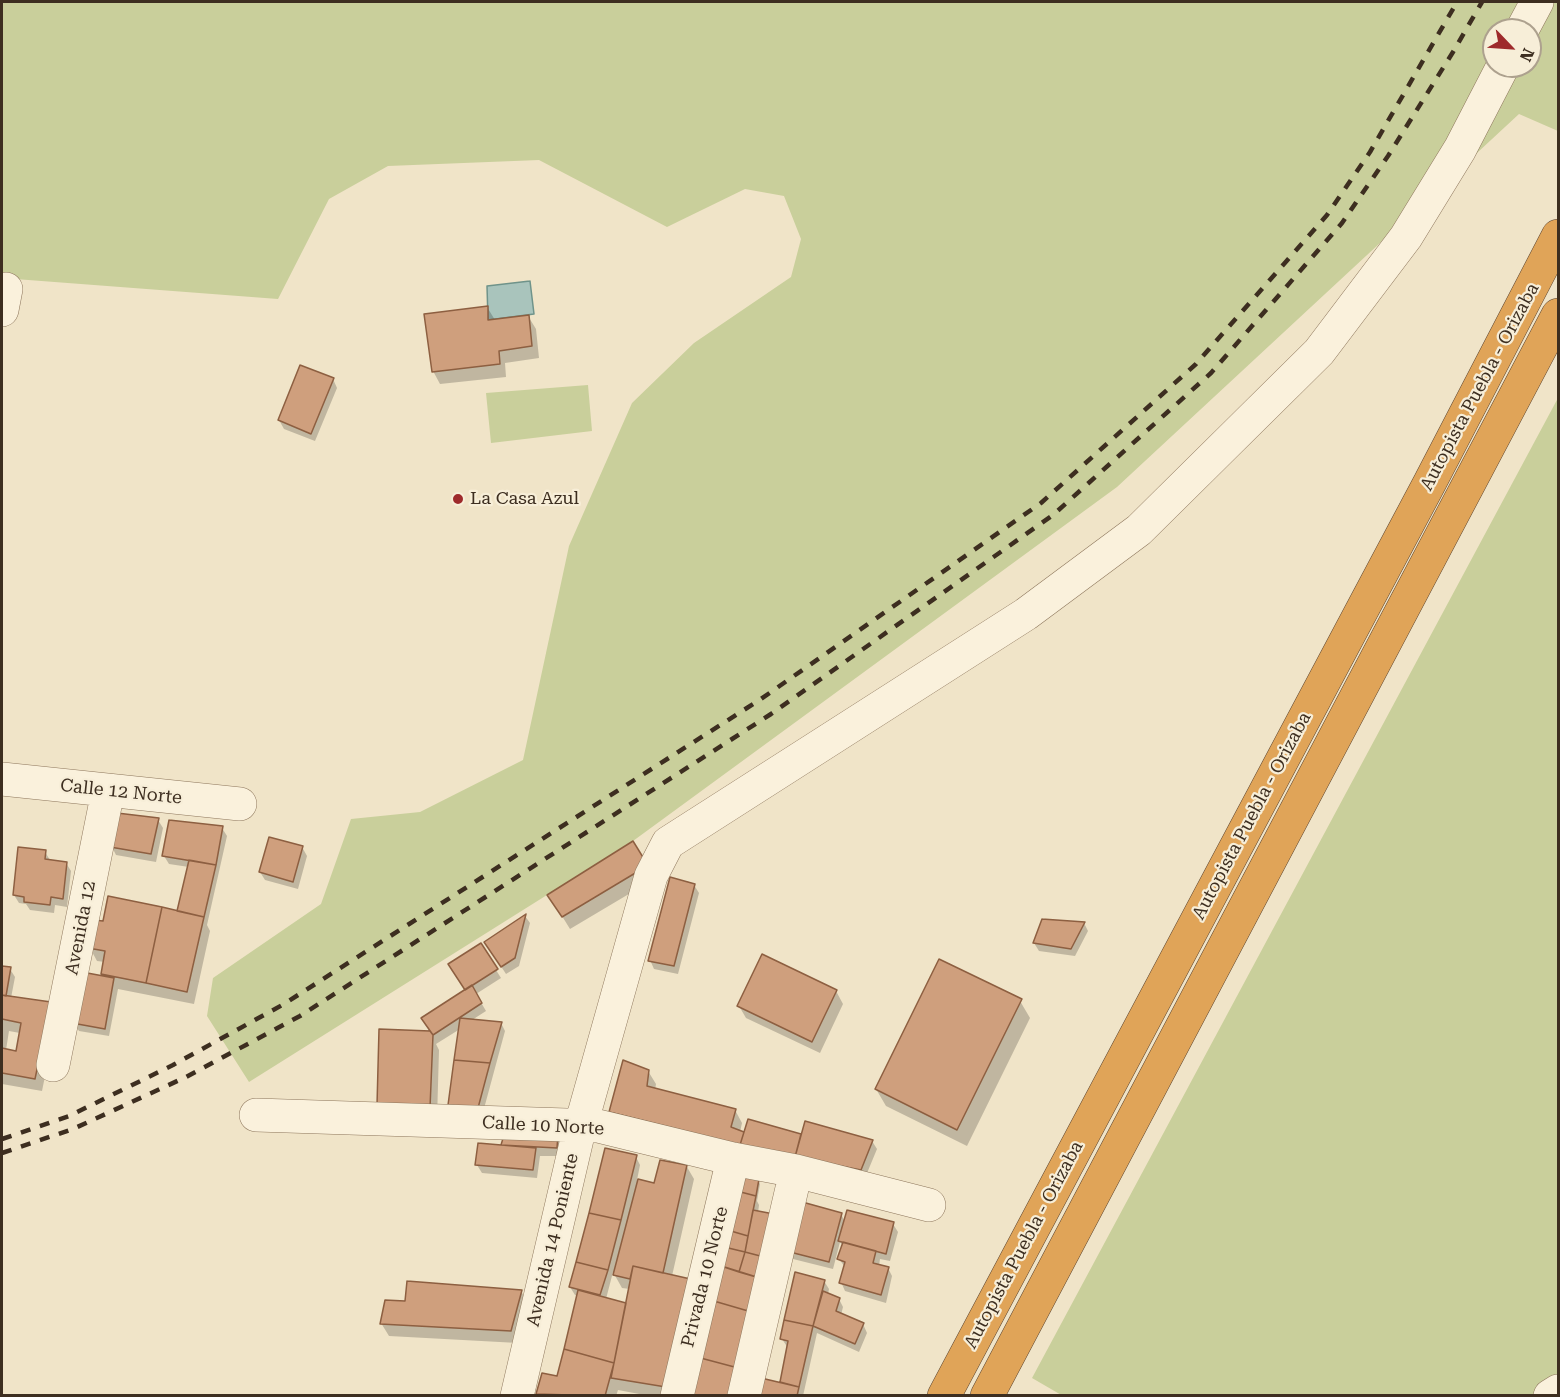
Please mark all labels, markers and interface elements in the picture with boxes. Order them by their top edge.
north arrow [1482,18,1542,78]
text: N [1516,45,1538,65]
street label: Autopista Puebla - Orizaba [1416,280,1544,494]
place label: La Casa Azul [470,488,579,510]
marker: La Casa Azul [451,492,465,506]
street label: Autopista Puebla - Orizaba [1188,709,1316,923]
street label: Calle 12 Norte [59,775,183,809]
street label: Avenida 12 [61,879,101,977]
street label: Calle 10 Norte [481,1112,605,1140]
street label: Autopista Puebla - Orizaba [960,1138,1088,1352]
street label: Avenida 14 Poniente [523,1151,583,1329]
street label: Privada 10 Norte [677,1204,733,1350]

